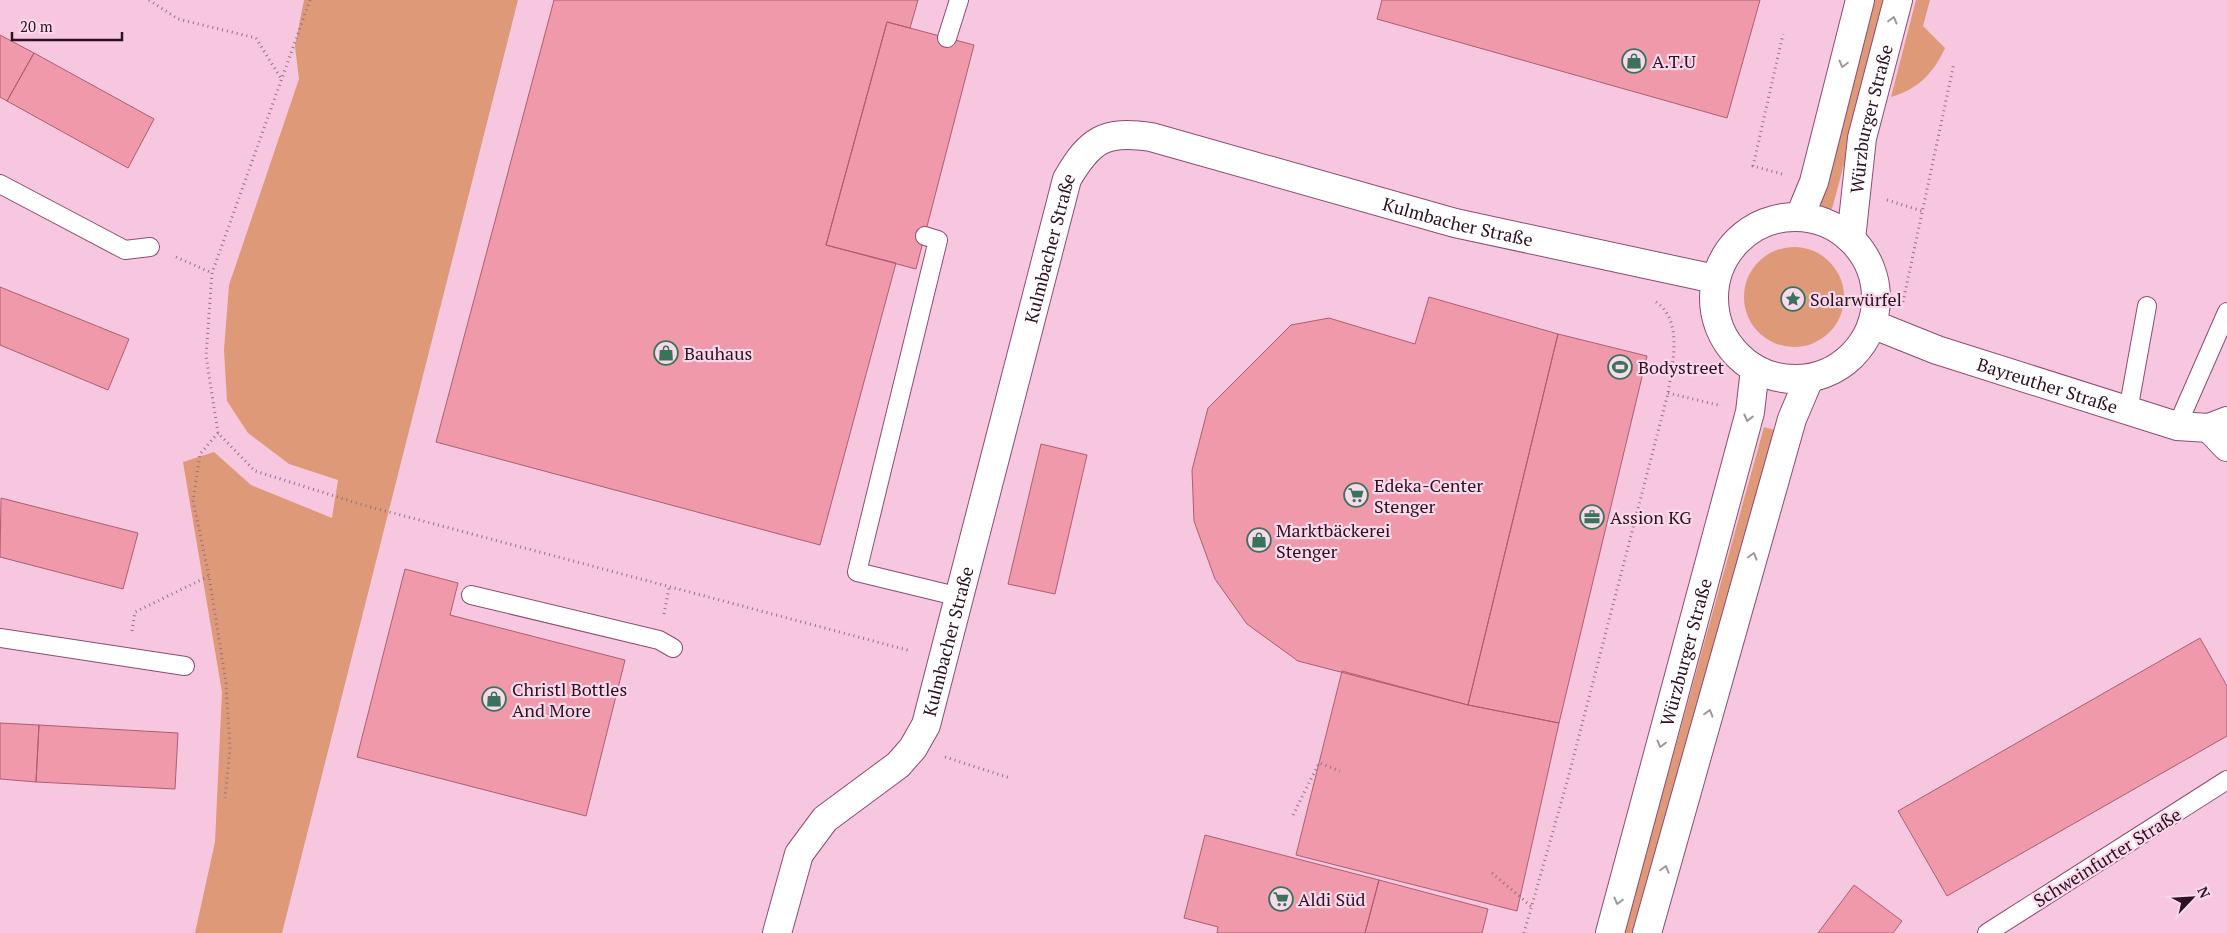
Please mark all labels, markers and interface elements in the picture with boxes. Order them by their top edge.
scale bar [12,10,122,42]
text: 20 m [20,16,53,36]
one-way arrow [1887,16,1898,25]
street label: Würzburger Straße [1844,42,1898,195]
shop icon: A.T.U [1621,48,1647,74]
place label: A.T.U [1652,49,1696,73]
one-way arrow [1838,59,1848,68]
street label: Kulmbacher Straße [1018,168,1080,326]
street label: Kulmbacher Straße [1380,191,1535,251]
place icon: Solarwürfel [1780,286,1806,312]
place label: Solarwürfel [1810,287,1902,311]
shop icon: Bauhaus [653,340,679,366]
place label: Bauhaus [684,341,752,365]
street label: Bayreuther Straße [1974,352,2121,419]
sports icon: Bodystreet [1607,354,1633,380]
place label: Bodystreet [1638,355,1725,379]
one-way arrow [1743,413,1754,422]
place label: Edeka-Center Stenger [1374,473,1483,518]
supermarket icon: Edeka-Center Stenger [1343,482,1369,508]
office icon: Assion KG [1579,504,1605,530]
place label: Assion KG [1610,505,1692,529]
place label: Marktbäckerei Stenger [1276,518,1390,563]
shop icon: Marktbäckerei Stenger [1246,527,1272,553]
one-way arrow [1748,553,1758,561]
street label: Kulmbacher Straße [917,564,979,719]
street label: Würzburger Straße [1654,575,1717,728]
place label: Christl Bottles And More [512,677,627,722]
shop icon: Christl Bottles And More [481,686,507,712]
one-way arrow [1704,709,1714,717]
one-way arrow [1656,739,1666,747]
street label: Schweinfurter Straße [2029,802,2185,912]
one-way arrow [1660,866,1670,874]
north arrow [2167,873,2217,923]
text: N [2193,883,2215,901]
supermarket icon: Aldi Süd [1268,886,1294,912]
place label: Aldi Süd [1298,887,1365,911]
one-way arrow [1614,896,1624,904]

